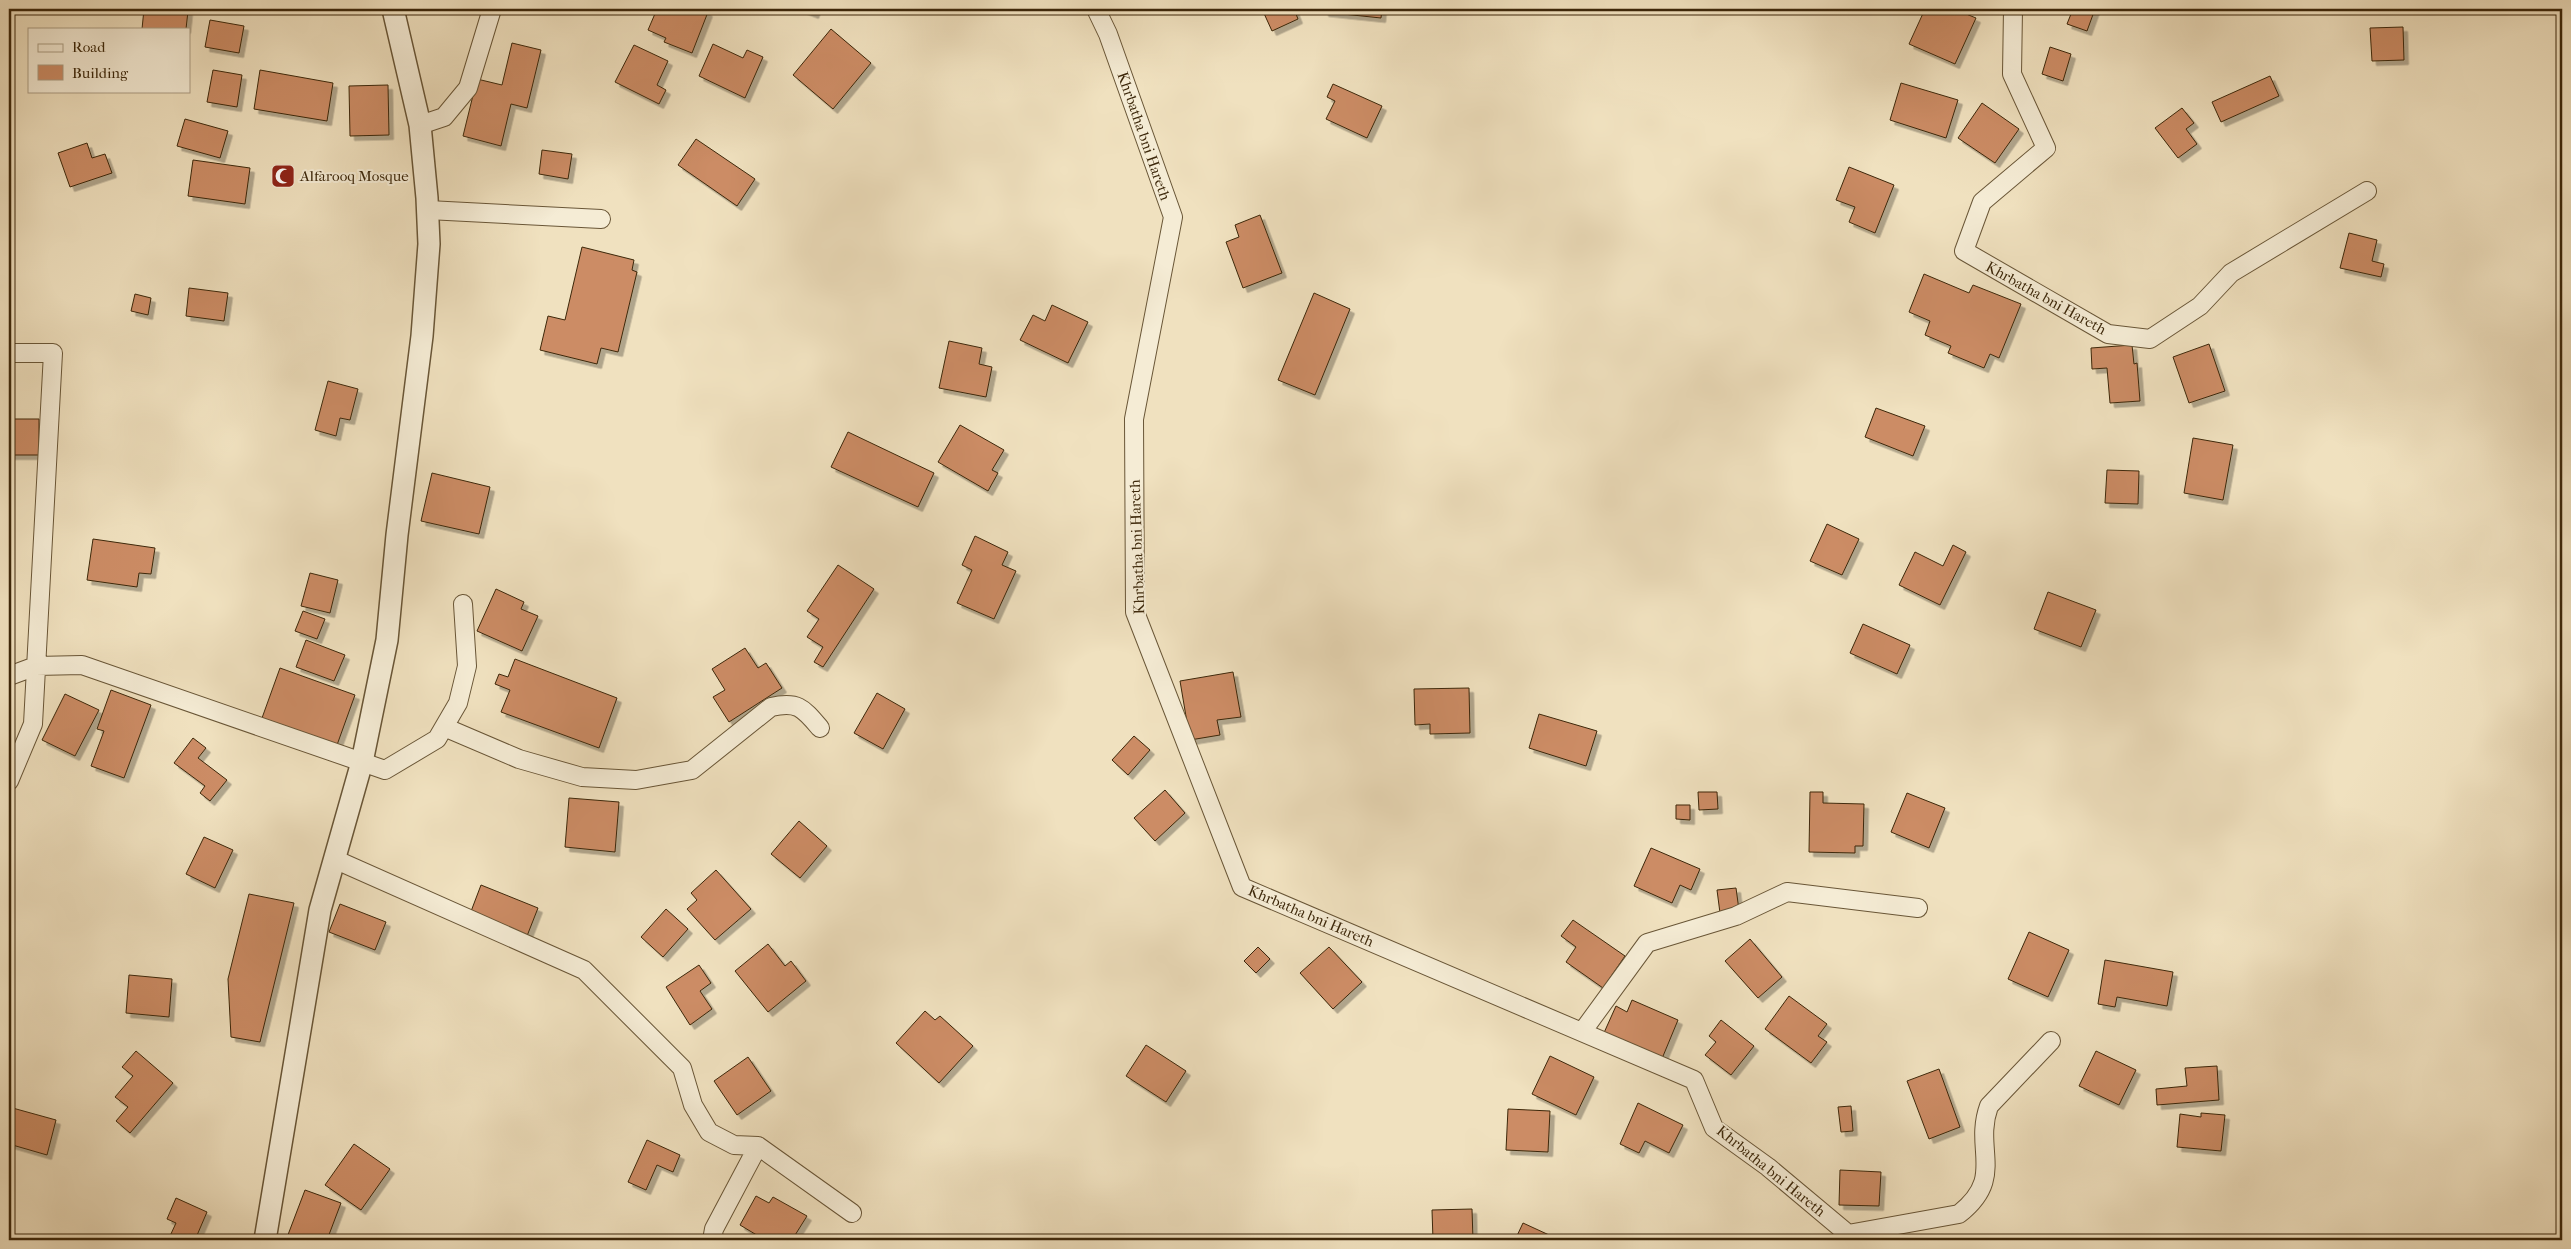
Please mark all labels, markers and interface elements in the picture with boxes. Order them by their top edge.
legend [28,28,190,92]
text: Road [72,38,106,56]
text: Building [72,64,129,82]
street label: Khrbatha bni Hareth [1114,69,1175,203]
mosque icon: Alfarooq Mosque [270,163,296,189]
place label: Alfarooq Mosque [299,167,409,185]
street label: Khrbatha bni Hareth [1983,257,2110,339]
street label: Khrbatha bni Hareth [1126,479,1148,615]
street label: Khrbatha bni Hareth [1245,881,1377,951]
street label: Khrbatha bni Hareth [1713,1122,1829,1221]

